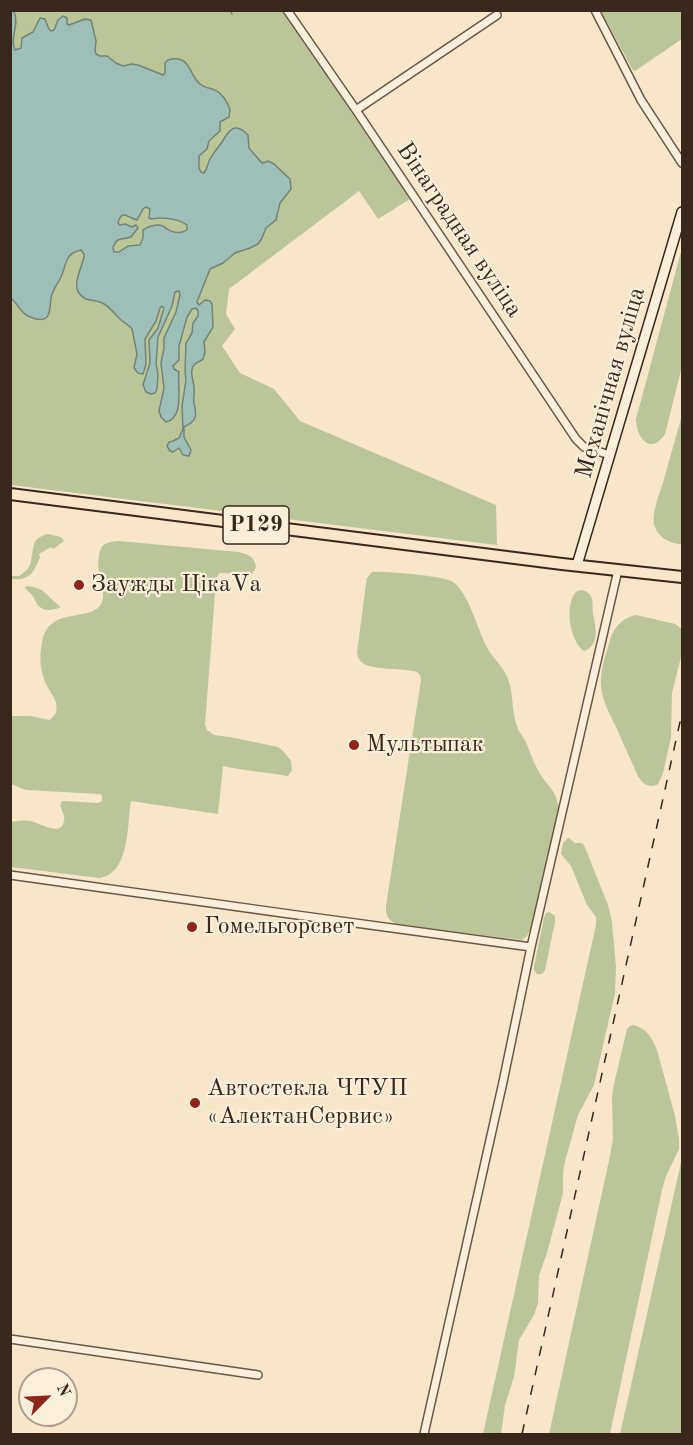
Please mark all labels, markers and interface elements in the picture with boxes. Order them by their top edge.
street label: Вінаградная вуліца [390,137,528,323]
street label: Механічная вуліца [570,284,652,482]
road number: Р129 [223,506,289,544]
place label: Заужды ЦікаVа [91,571,261,599]
marker: Заужды ЦікаVа [72,578,86,592]
place label: Мультыпак [366,731,484,759]
marker: Мультыпак [347,738,361,752]
place label: Гомельгорсвет [204,913,355,941]
marker: Гомельгорсвет [185,920,199,934]
place label: Автостекла ЧТУП «АлектанСервис» [207,1075,408,1131]
marker: Автостекла ЧТУП «АлектанСервис» [188,1096,202,1110]
north arrow [18,1367,78,1427]
text: N [53,1382,72,1399]

